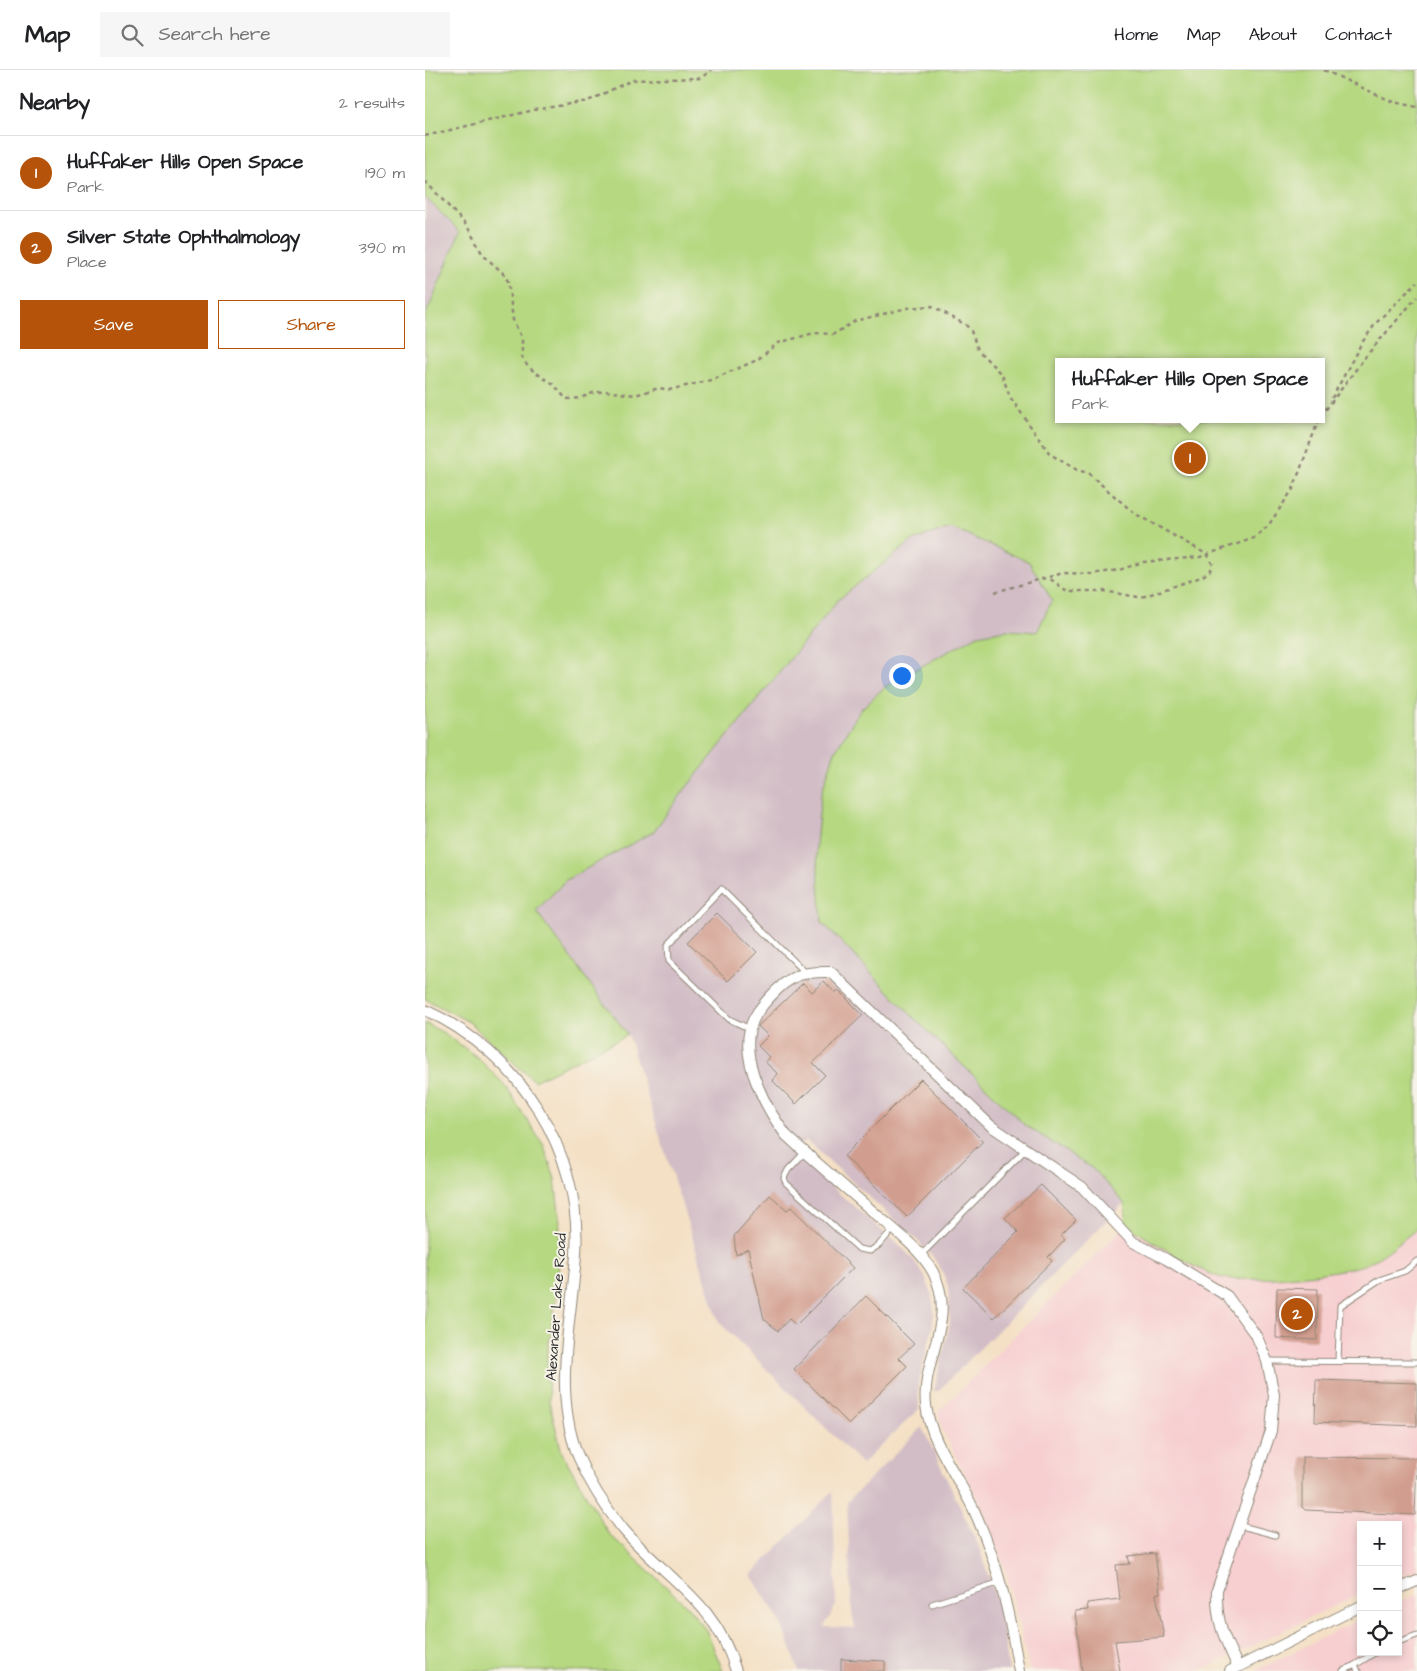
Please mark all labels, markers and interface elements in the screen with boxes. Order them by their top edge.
search box [100,12,450,57]
text: Map [25,18,70,52]
icon: search [118,21,146,49]
text: Search here [158,21,271,48]
text: Home [1114,22,1159,47]
text: Map [1187,22,1221,47]
text: About [1249,22,1297,47]
text: Contact [1325,22,1392,47]
text: Nearby [20,88,90,117]
text: 2 results [339,92,405,114]
text: Huffaker Hills Open Space [67,149,303,176]
text: 1 [35,162,37,184]
text: 190 m [365,162,405,184]
text: Park [67,176,104,198]
text: Silver State Ophthalmology [67,224,300,251]
text: 2 [31,237,41,259]
text: 390 m [359,237,405,259]
text: Place [67,251,107,273]
button: Save [20,300,208,349]
button: Share [218,300,405,349]
popup [1055,358,1325,423]
text: Huffaker Hills Open Space [1072,366,1308,393]
text: Park [1072,393,1109,415]
pin: 1 [1174,439,1206,477]
your location [889,663,915,689]
street label: Alexander Lake Road [541,1232,572,1382]
pin: 2 [1281,1295,1313,1333]
map controls [1357,1521,1402,1656]
button: + [1357,1521,1402,1566]
button: − [1357,1566,1402,1611]
button: locate [1357,1611,1402,1656]

